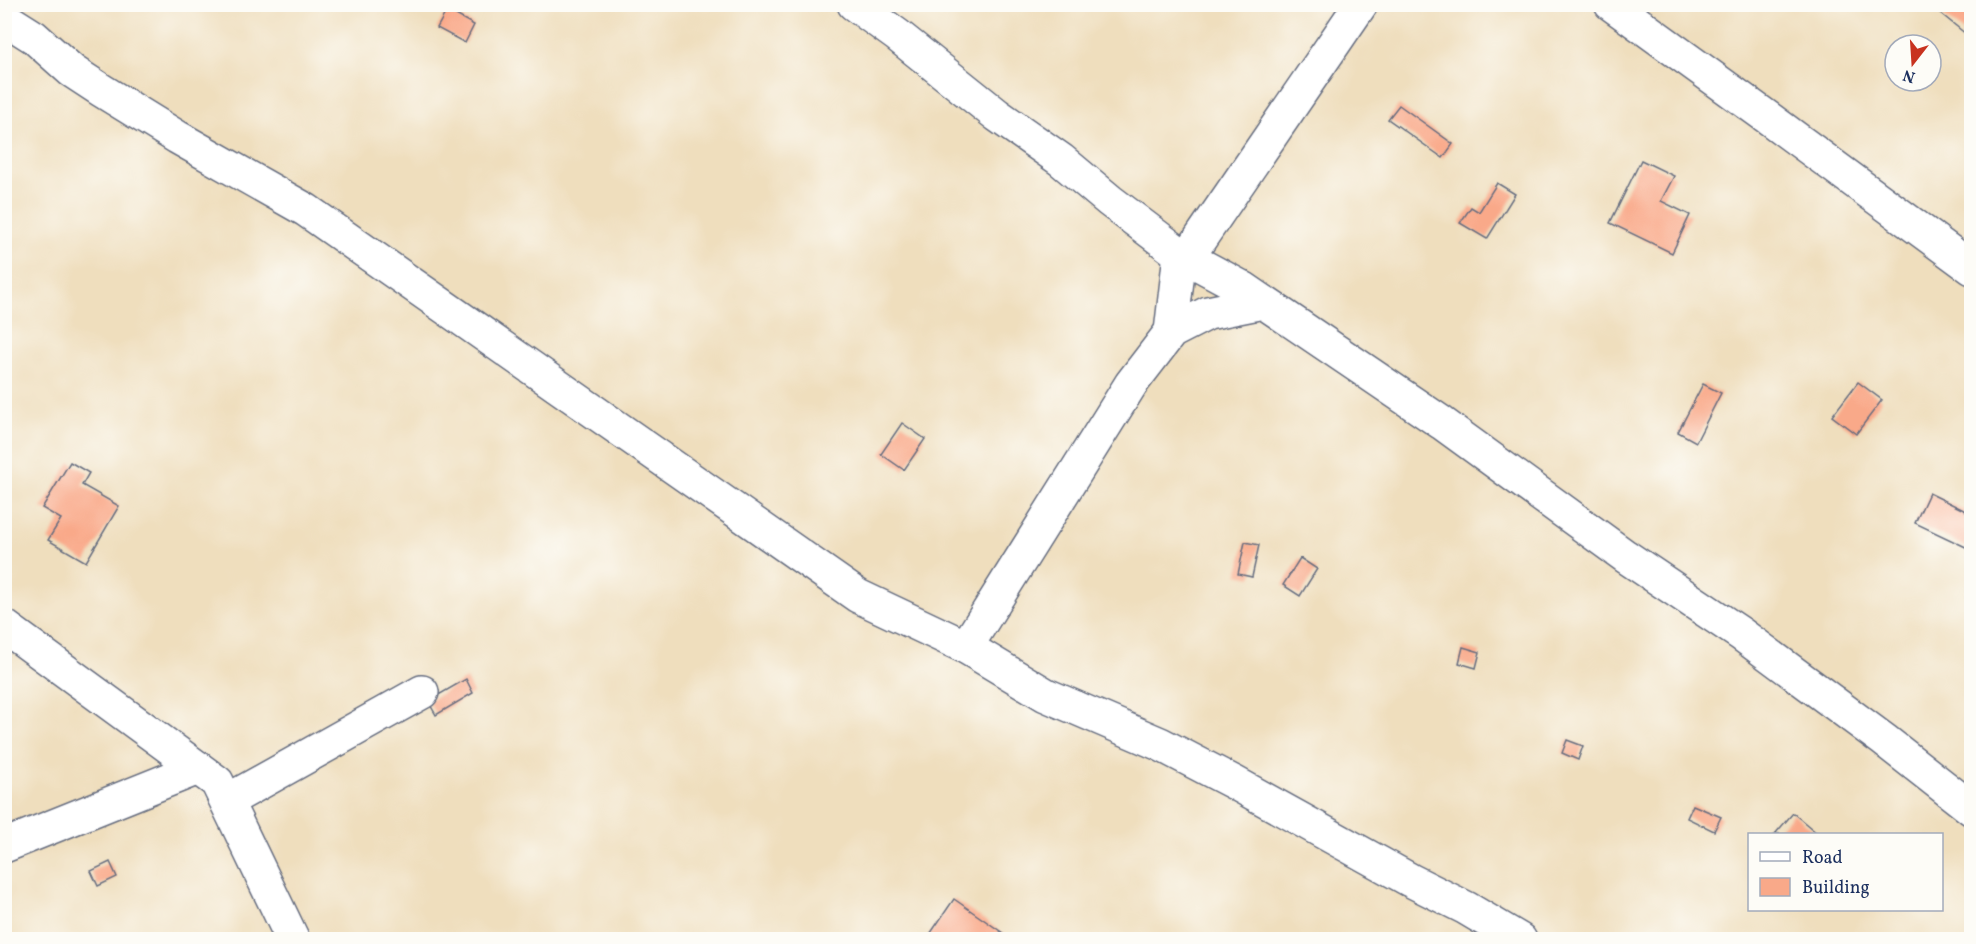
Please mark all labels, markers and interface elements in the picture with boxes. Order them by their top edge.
north arrow [1883,33,1943,93]
text: N [1900,63,1918,88]
legend [1748,833,1943,911]
text: Road [1802,846,1843,871]
text: Building [1802,876,1870,901]

